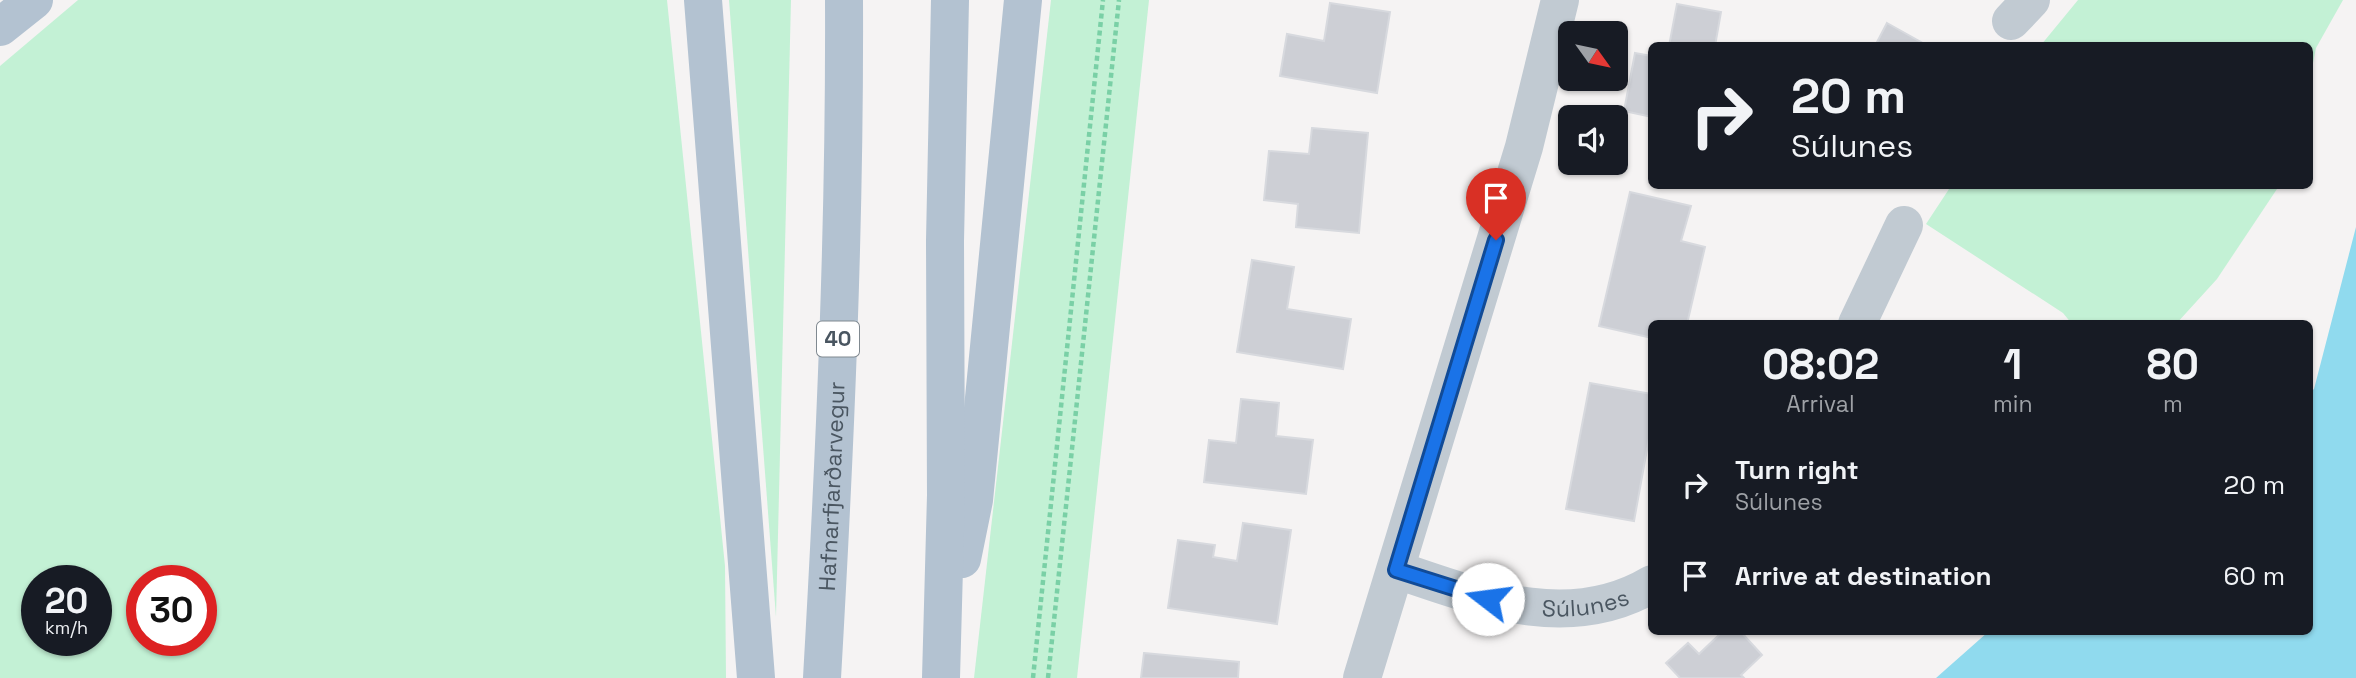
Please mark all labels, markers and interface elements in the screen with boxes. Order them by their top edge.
north arrow [1558,21,1628,91]
map controls [1558,21,1628,175]
text: 20 m [1791,65,1906,127]
icon: right [1676,70,1767,161]
button: sound [1558,105,1628,175]
text: Súlunes [1791,126,1913,166]
pin [1466,168,1526,240]
icon: arrive [1477,179,1515,217]
road number: 40 [817,322,859,356]
text: 08:02 [1762,338,1879,391]
text: 1 [2003,338,2022,391]
text: 80 [2147,338,2199,391]
street label: Hafnarfjarðarvegur [812,381,852,592]
text: Arrival [1786,389,1855,419]
text: min [1993,389,2033,419]
text: m [2163,389,2183,419]
text: Turn right [1735,453,1859,487]
icon: right [1676,466,1714,504]
text: 20 m [2224,468,2285,502]
text: Súlunes [1735,487,1823,517]
icon: arrive [1676,557,1714,595]
text: Arrive at destination [1735,559,1992,593]
text: 60 m [2223,559,2285,593]
position arrow [1451,562,1525,636]
speed limit sign: 30 [126,565,217,656]
text: 20 [45,579,88,623]
street label: Súlunes [1541,582,1633,624]
text: km/h [45,616,88,639]

